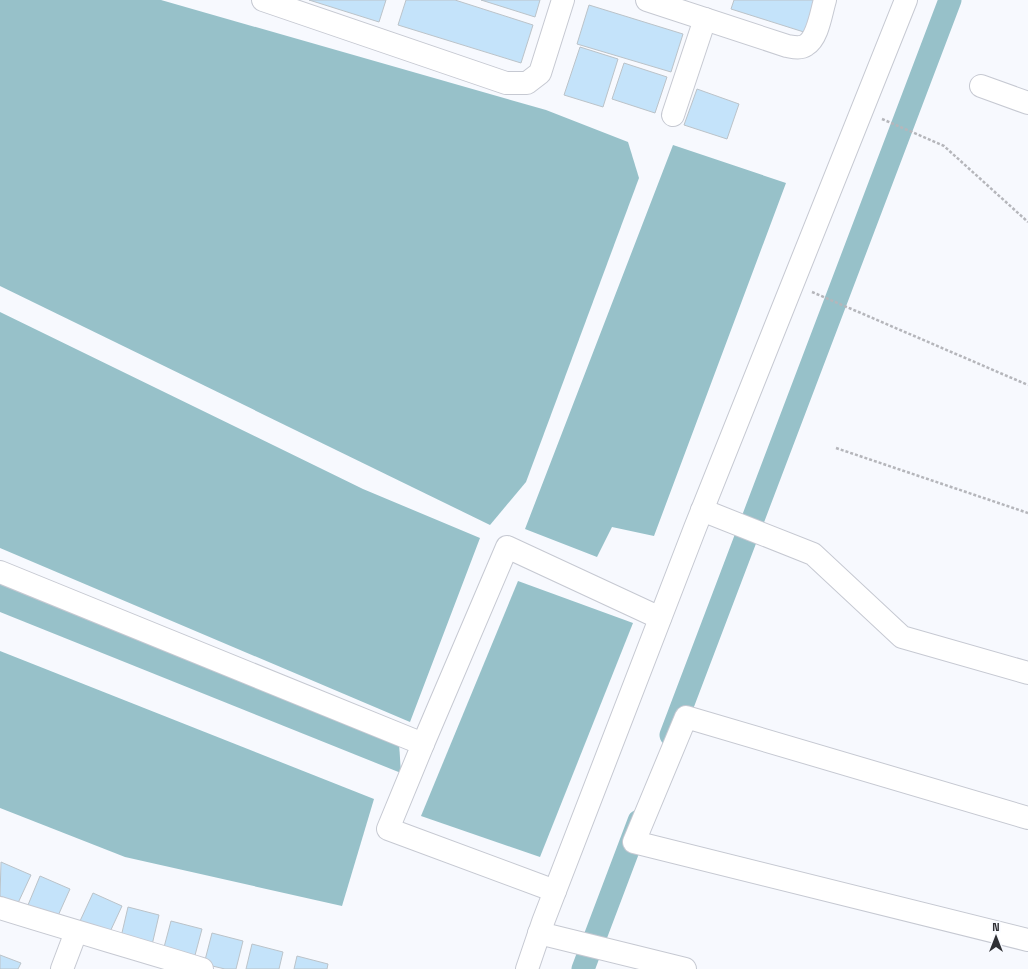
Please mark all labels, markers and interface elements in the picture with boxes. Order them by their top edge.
north arrow [976,917,1016,957]
text: N [992,920,1000,934]

